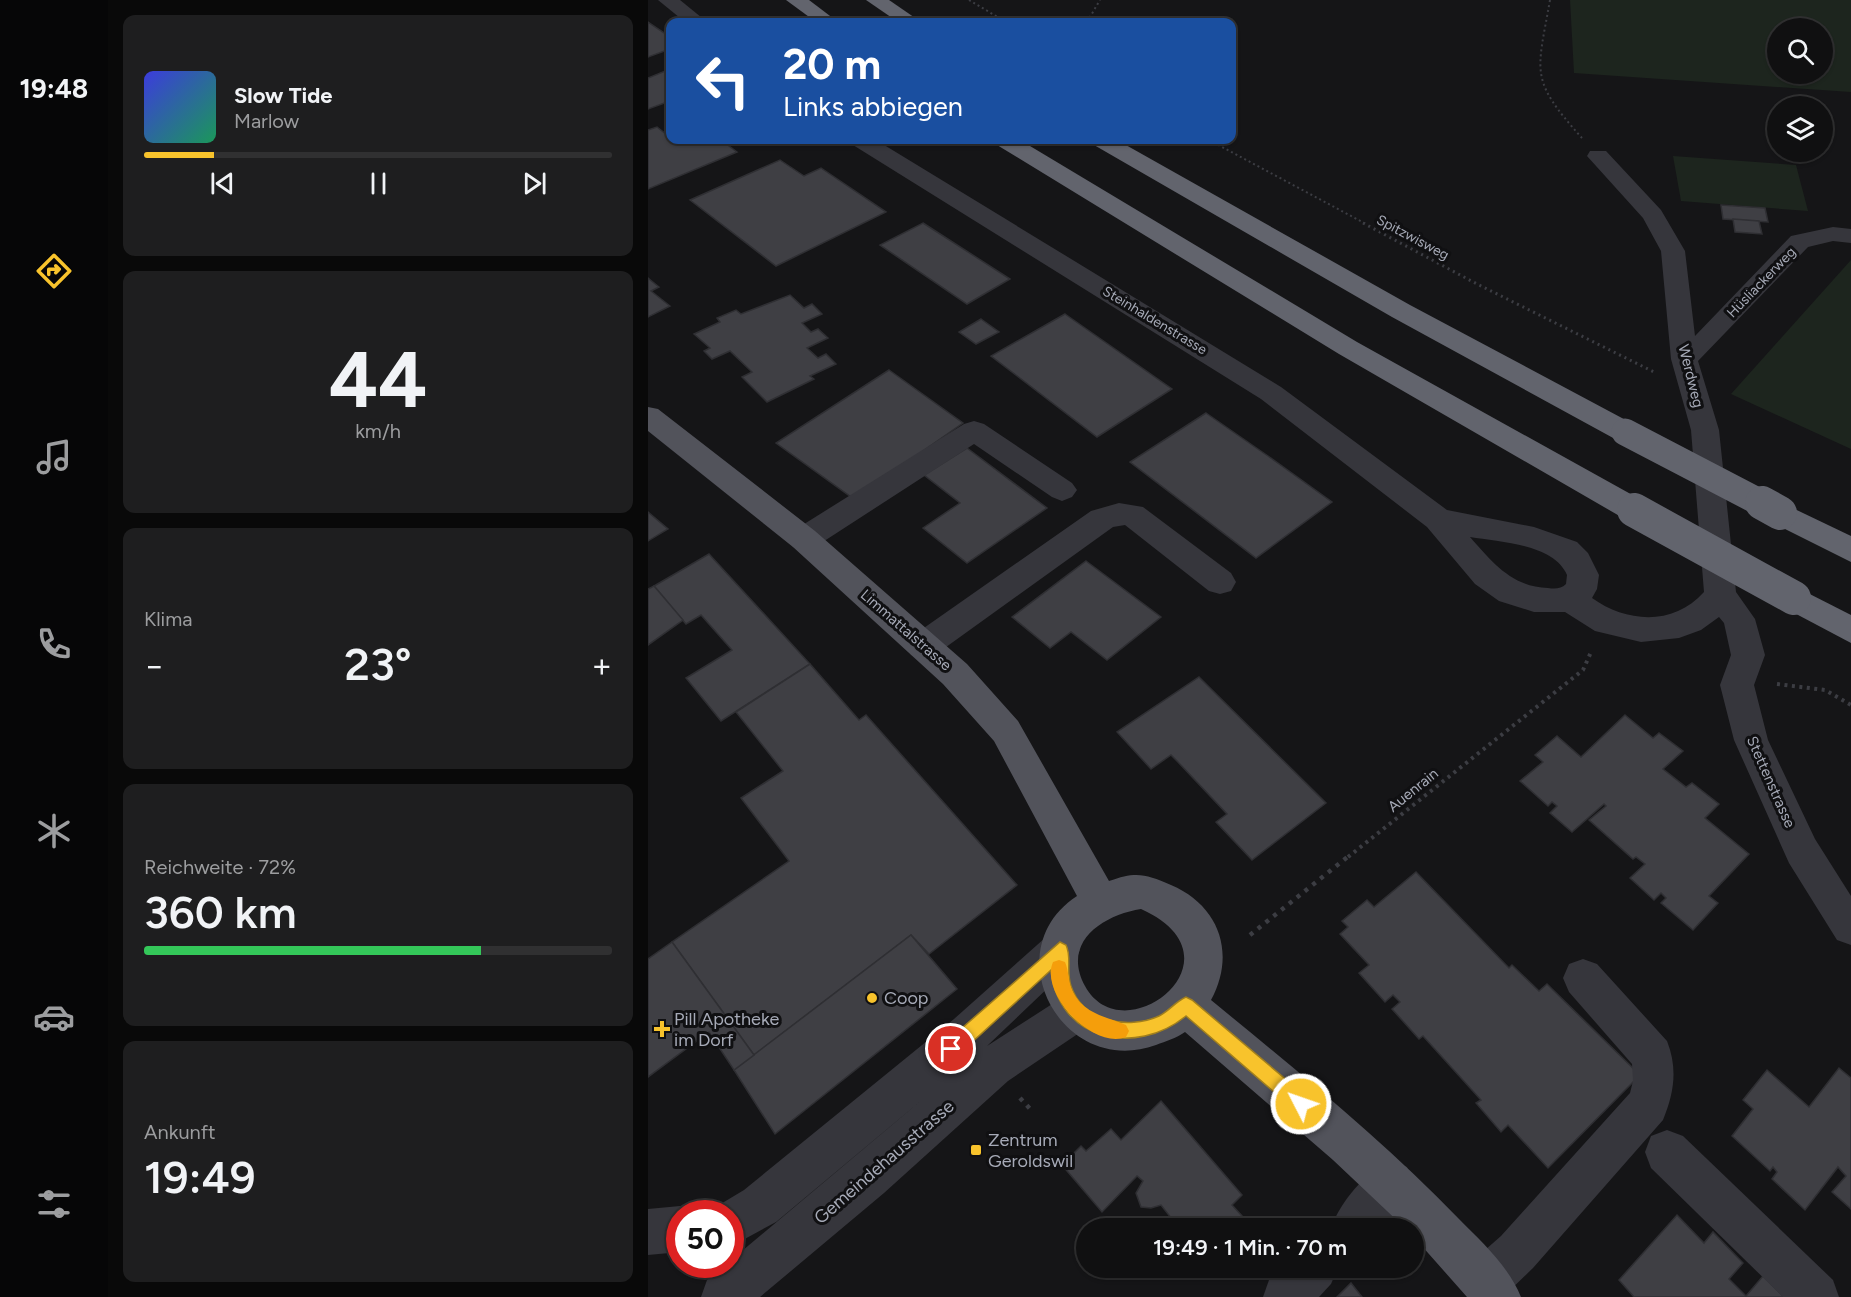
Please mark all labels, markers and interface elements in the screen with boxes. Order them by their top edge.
map controls [1767,18,1833,162]
button: search [1767,18,1833,84]
text: 20 m [783,39,881,90]
icon: left [684,42,762,120]
text: 19:48 [20,72,88,105]
text: Slow Tide [234,82,333,109]
text: Links abbiegen [783,90,963,123]
button: layers [1767,96,1833,162]
text: Marlow [234,109,299,133]
icon: previous [206,167,239,200]
icon: pause [362,167,395,200]
icon: next [518,167,551,200]
street label: Spitzwisweg [1374,211,1452,264]
street label: Hüsliackerweg [1723,243,1799,321]
icon: directions [33,250,75,292]
street label: Steinhaldenstrasse [1100,283,1210,358]
text: 44 [329,333,427,427]
street label: Werdweg [1674,343,1708,409]
text: km/h [355,419,401,443]
icon: music [33,436,75,478]
street label: Limmattalstrasse [857,586,955,674]
text: Klima [144,607,192,631]
icon: phone [33,623,75,665]
text: 23° [344,637,412,691]
text: − [144,646,165,685]
text: + [591,646,612,685]
street label: Stettenstrasse [1743,733,1799,831]
street label: Auenrain [1384,764,1442,816]
icon: climate [33,810,75,852]
text: Reichweite · 72% [144,855,296,879]
text: 360 km [144,885,297,939]
place label: Coop [884,987,929,1009]
marker: Coop [865,991,879,1005]
icon: car [33,996,75,1038]
place label: Pill Apotheke im Dorf [674,1008,779,1051]
marker: Pill Apotheke im Dorf [655,1022,669,1036]
pin [925,1023,976,1074]
icon: arrive [934,1032,967,1065]
position arrow [1269,1072,1333,1136]
street label: Gemeindehausstrasse [810,1095,958,1229]
text: Ankunft [144,1120,216,1144]
place label: Zentrum Geroldswil [988,1129,1073,1172]
marker: Zentrum Geroldswil [969,1143,983,1157]
text: 19:49 [144,1150,255,1204]
icon: filters [33,1183,75,1225]
speed limit sign: 50 [666,1200,744,1278]
text: 19:49 · 1 Min. · 70 m [1153,1234,1347,1261]

